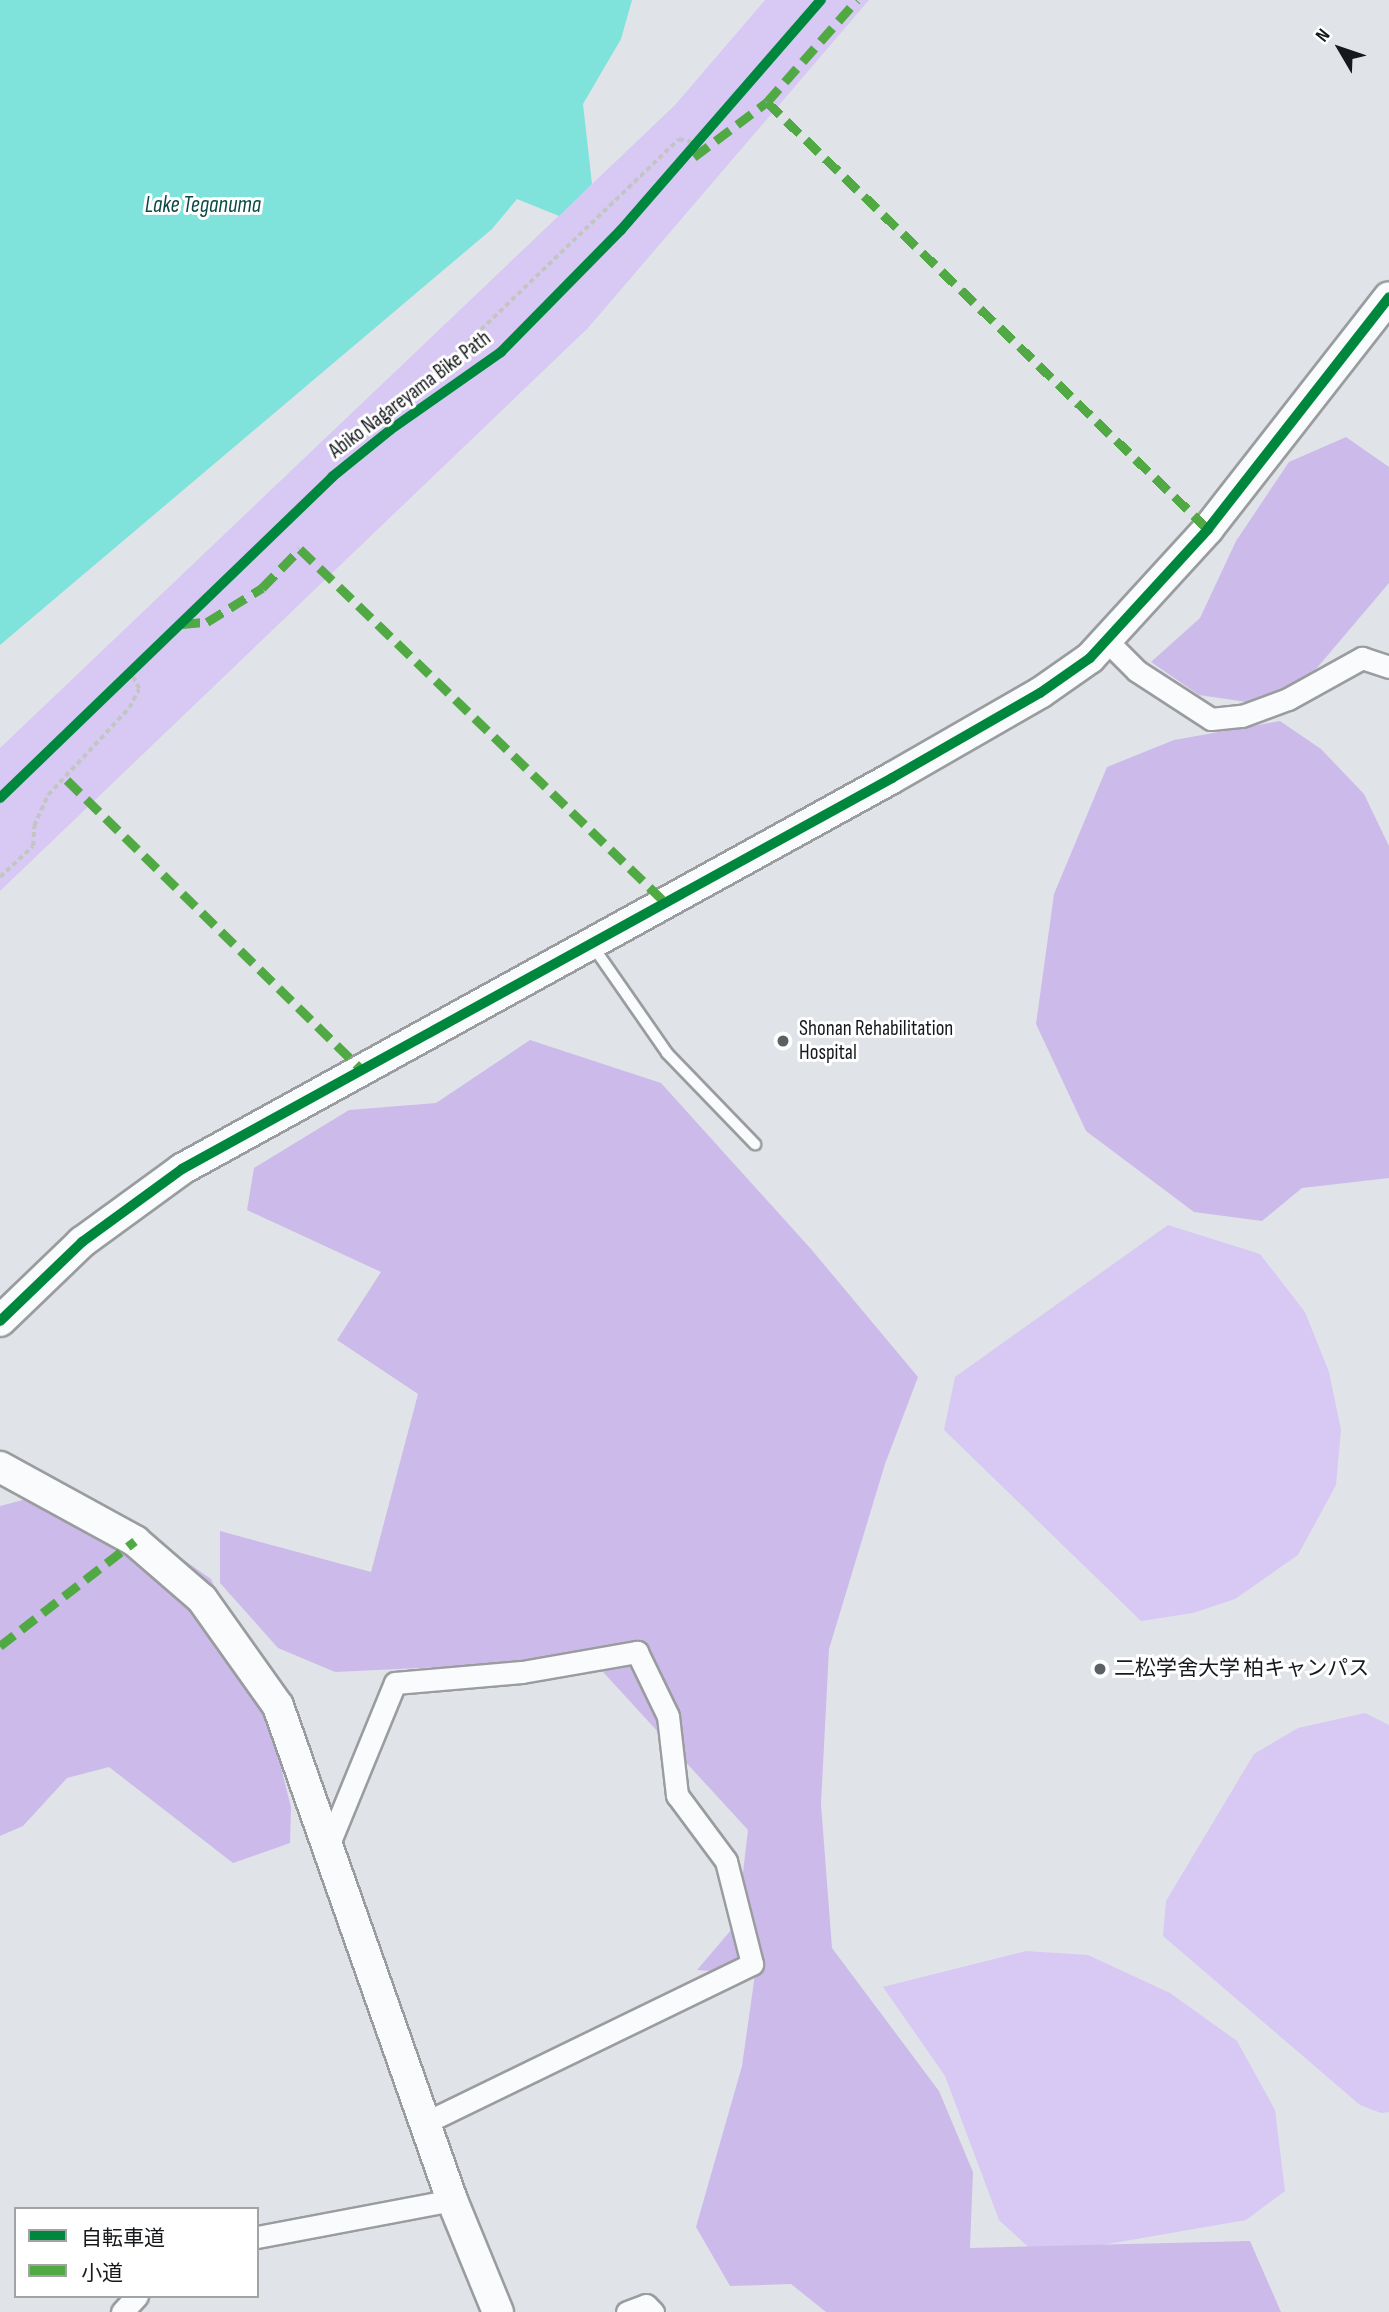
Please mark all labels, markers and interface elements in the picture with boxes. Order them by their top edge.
north arrow [1305,14,1375,84]
text: N [1311,24,1335,47]
water label: Lake Teganuma [145,191,261,219]
street label: Abiko Nagareyama Bike Path [324,326,496,464]
place label: Shonan Rehabilitation Hospital [799,1016,953,1066]
marker: Shonan Rehabilitation Hospital [773,1031,793,1051]
place label: 二松学舍大学 柏キャンパス [1114,1656,1369,1682]
marker: 二松学舍大学 柏キャンパス [1092,1661,1108,1677]
legend [14,2207,259,2298]
text: 自転車道 [81,2226,165,2251]
text: 小道 [81,2261,123,2286]

